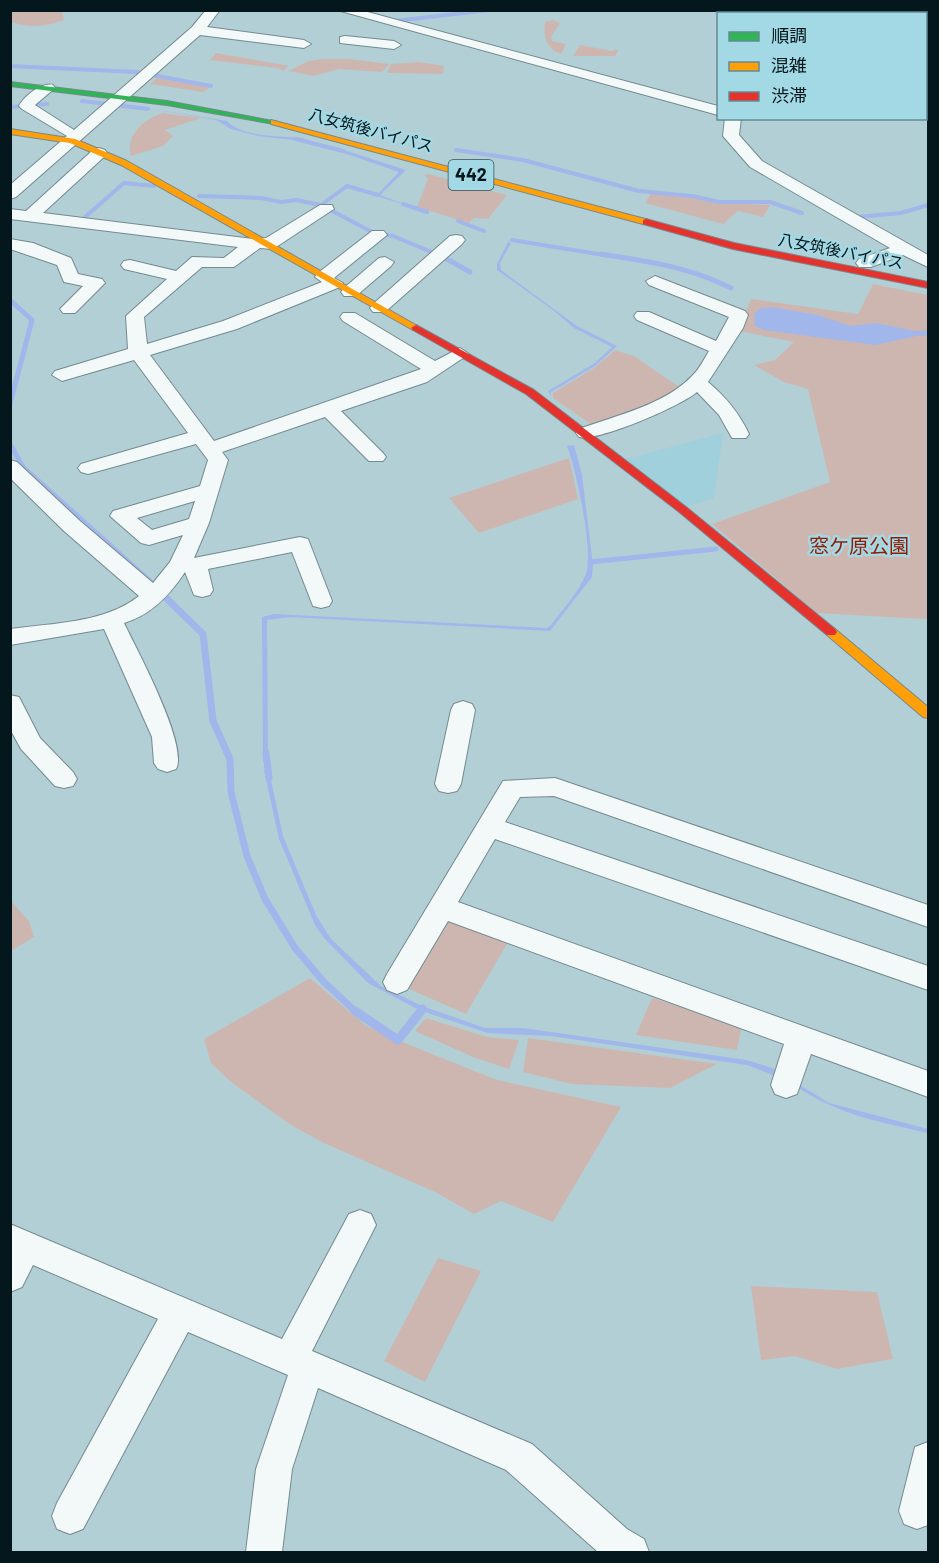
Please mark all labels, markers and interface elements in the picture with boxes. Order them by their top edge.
legend [717,12,927,120]
text: 順調 [771,24,807,46]
text: 混雑 [771,54,807,76]
text: 渋滞 [771,84,807,106]
street label: 八女筑後バイパス [307,104,435,155]
road number: 442 [448,160,494,190]
street label: 八女筑後バイパス [777,229,906,272]
park label: 窓ケ原公園 [809,533,909,557]

